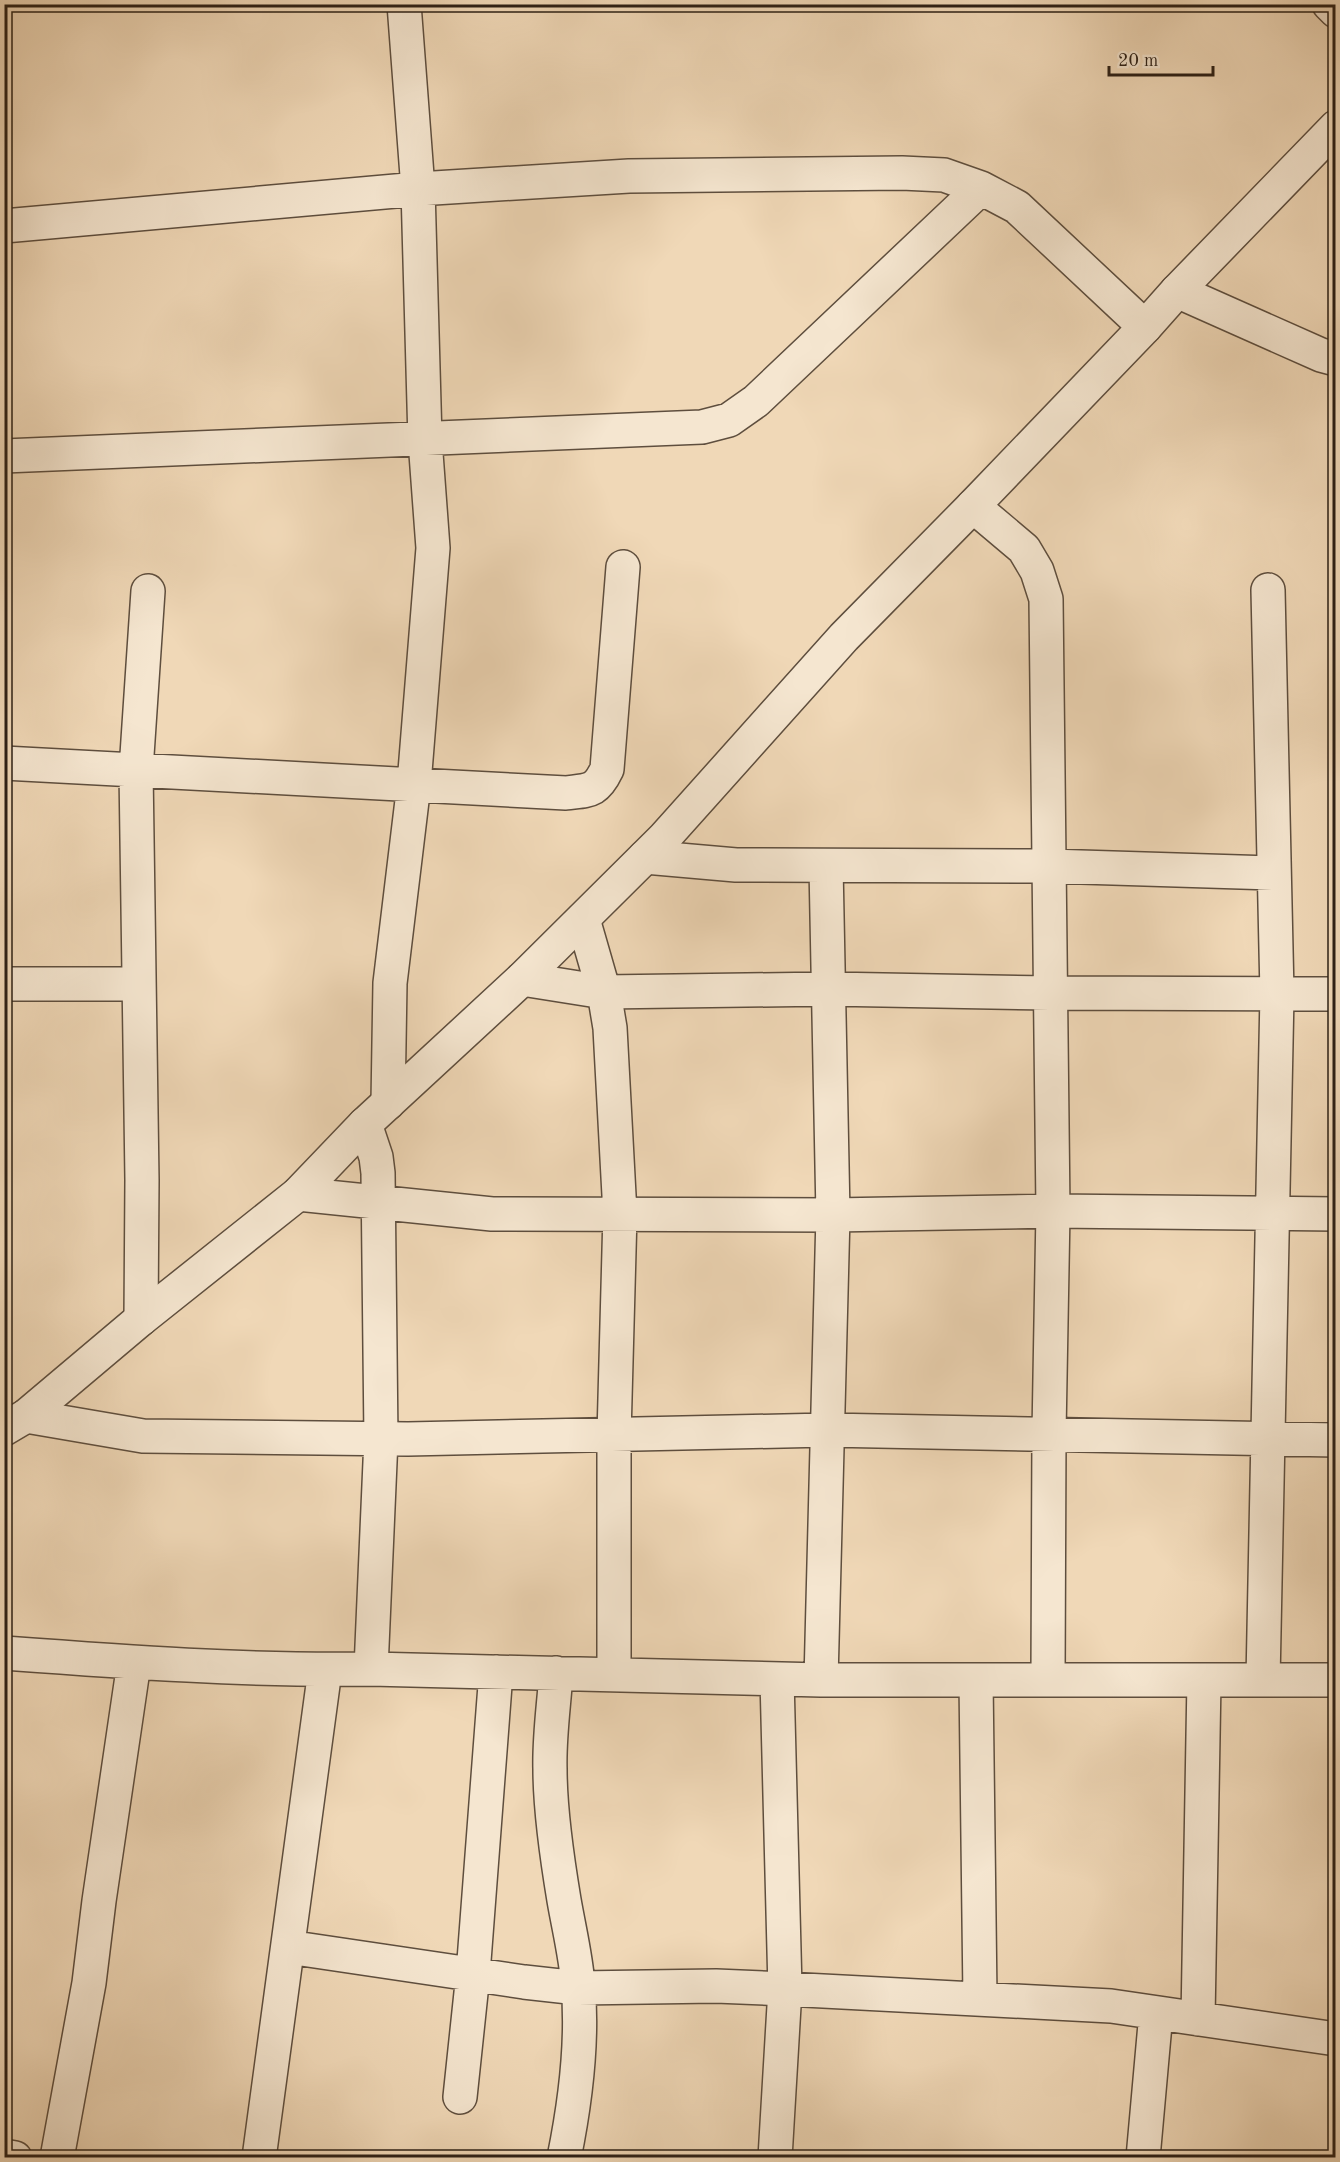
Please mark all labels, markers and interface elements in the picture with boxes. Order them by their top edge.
scale bar [1109,39,1212,77]
text: 20 m [1118,52,1158,70]

